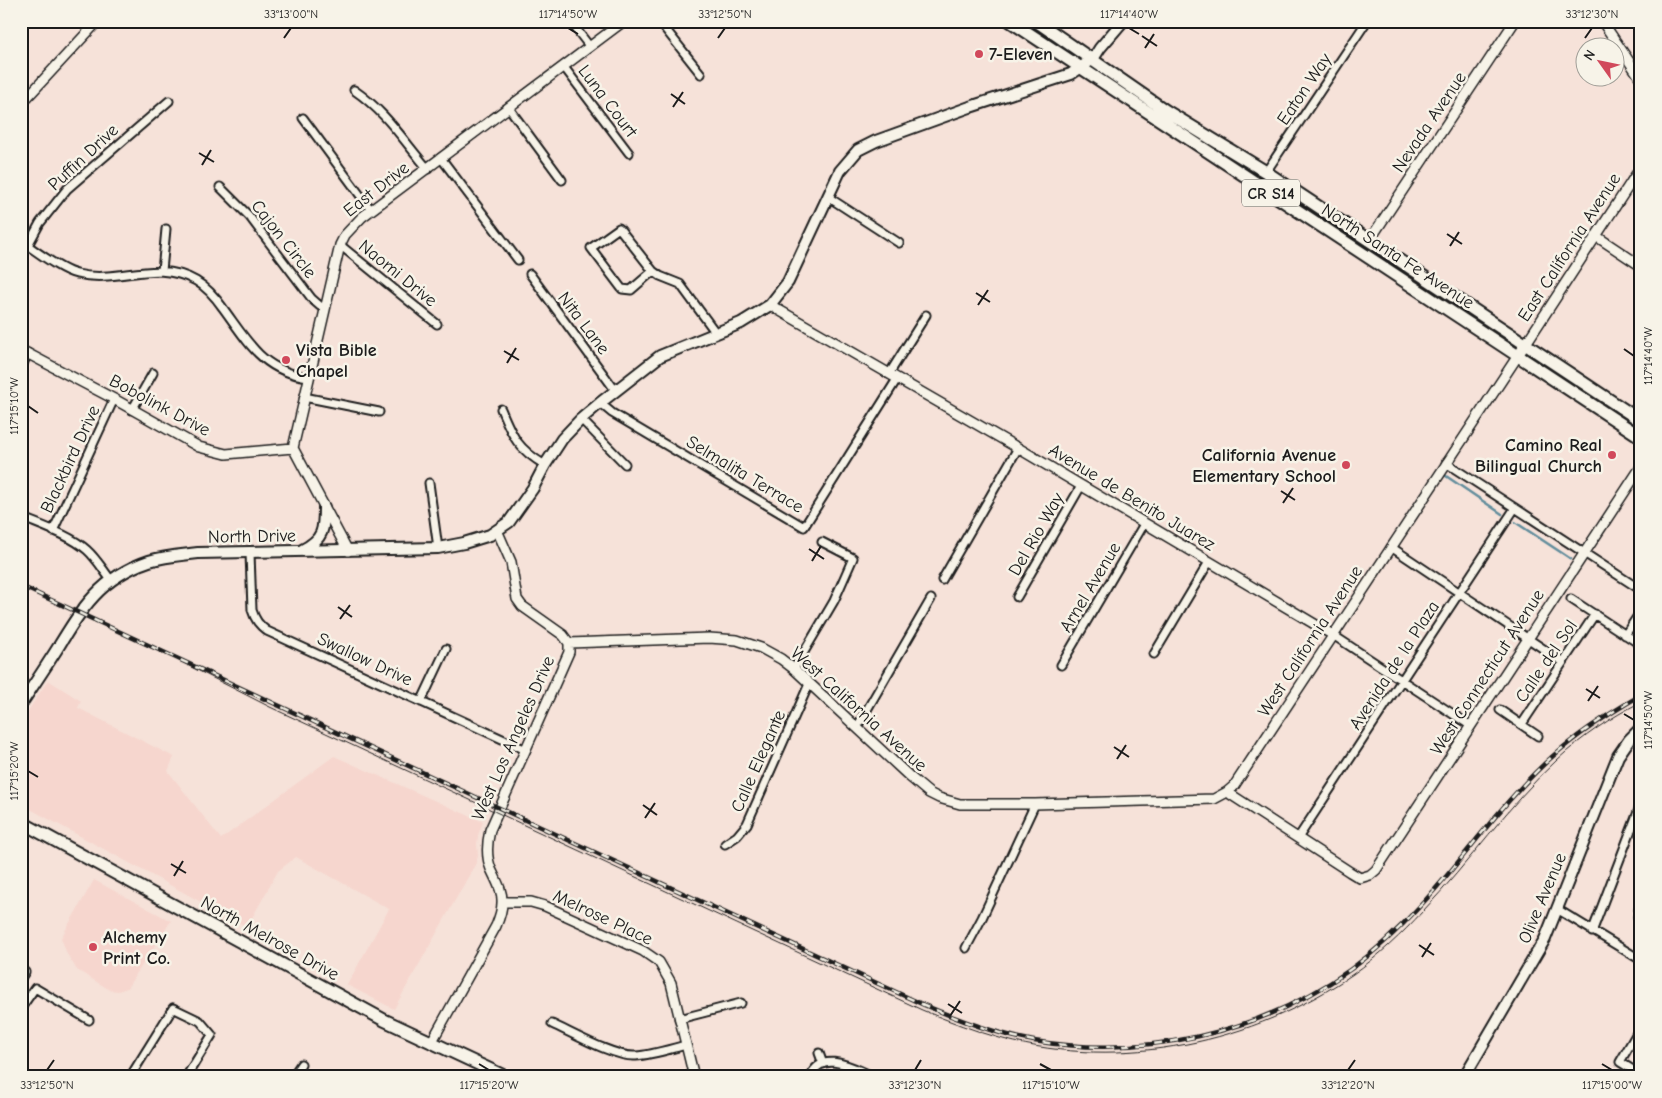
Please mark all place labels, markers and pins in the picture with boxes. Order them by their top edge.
place label: 7-Eleven [989,44,1053,65]
marker: 7-Eleven [973,48,985,60]
place label: Vista Bible Chapel [296,340,377,382]
marker: Vista Bible Chapel [280,354,292,366]
place label: Camino Real Bilingual Church [1475,435,1602,477]
place label: California Avenue Elementary School [1192,445,1336,487]
marker: Camino Real Bilingual Church [1606,449,1618,461]
marker: California Avenue Elementary School [1340,459,1352,471]
place label: Alchemy Print Co. [103,927,170,969]
marker: Alchemy Print Co. [87,941,99,953]

